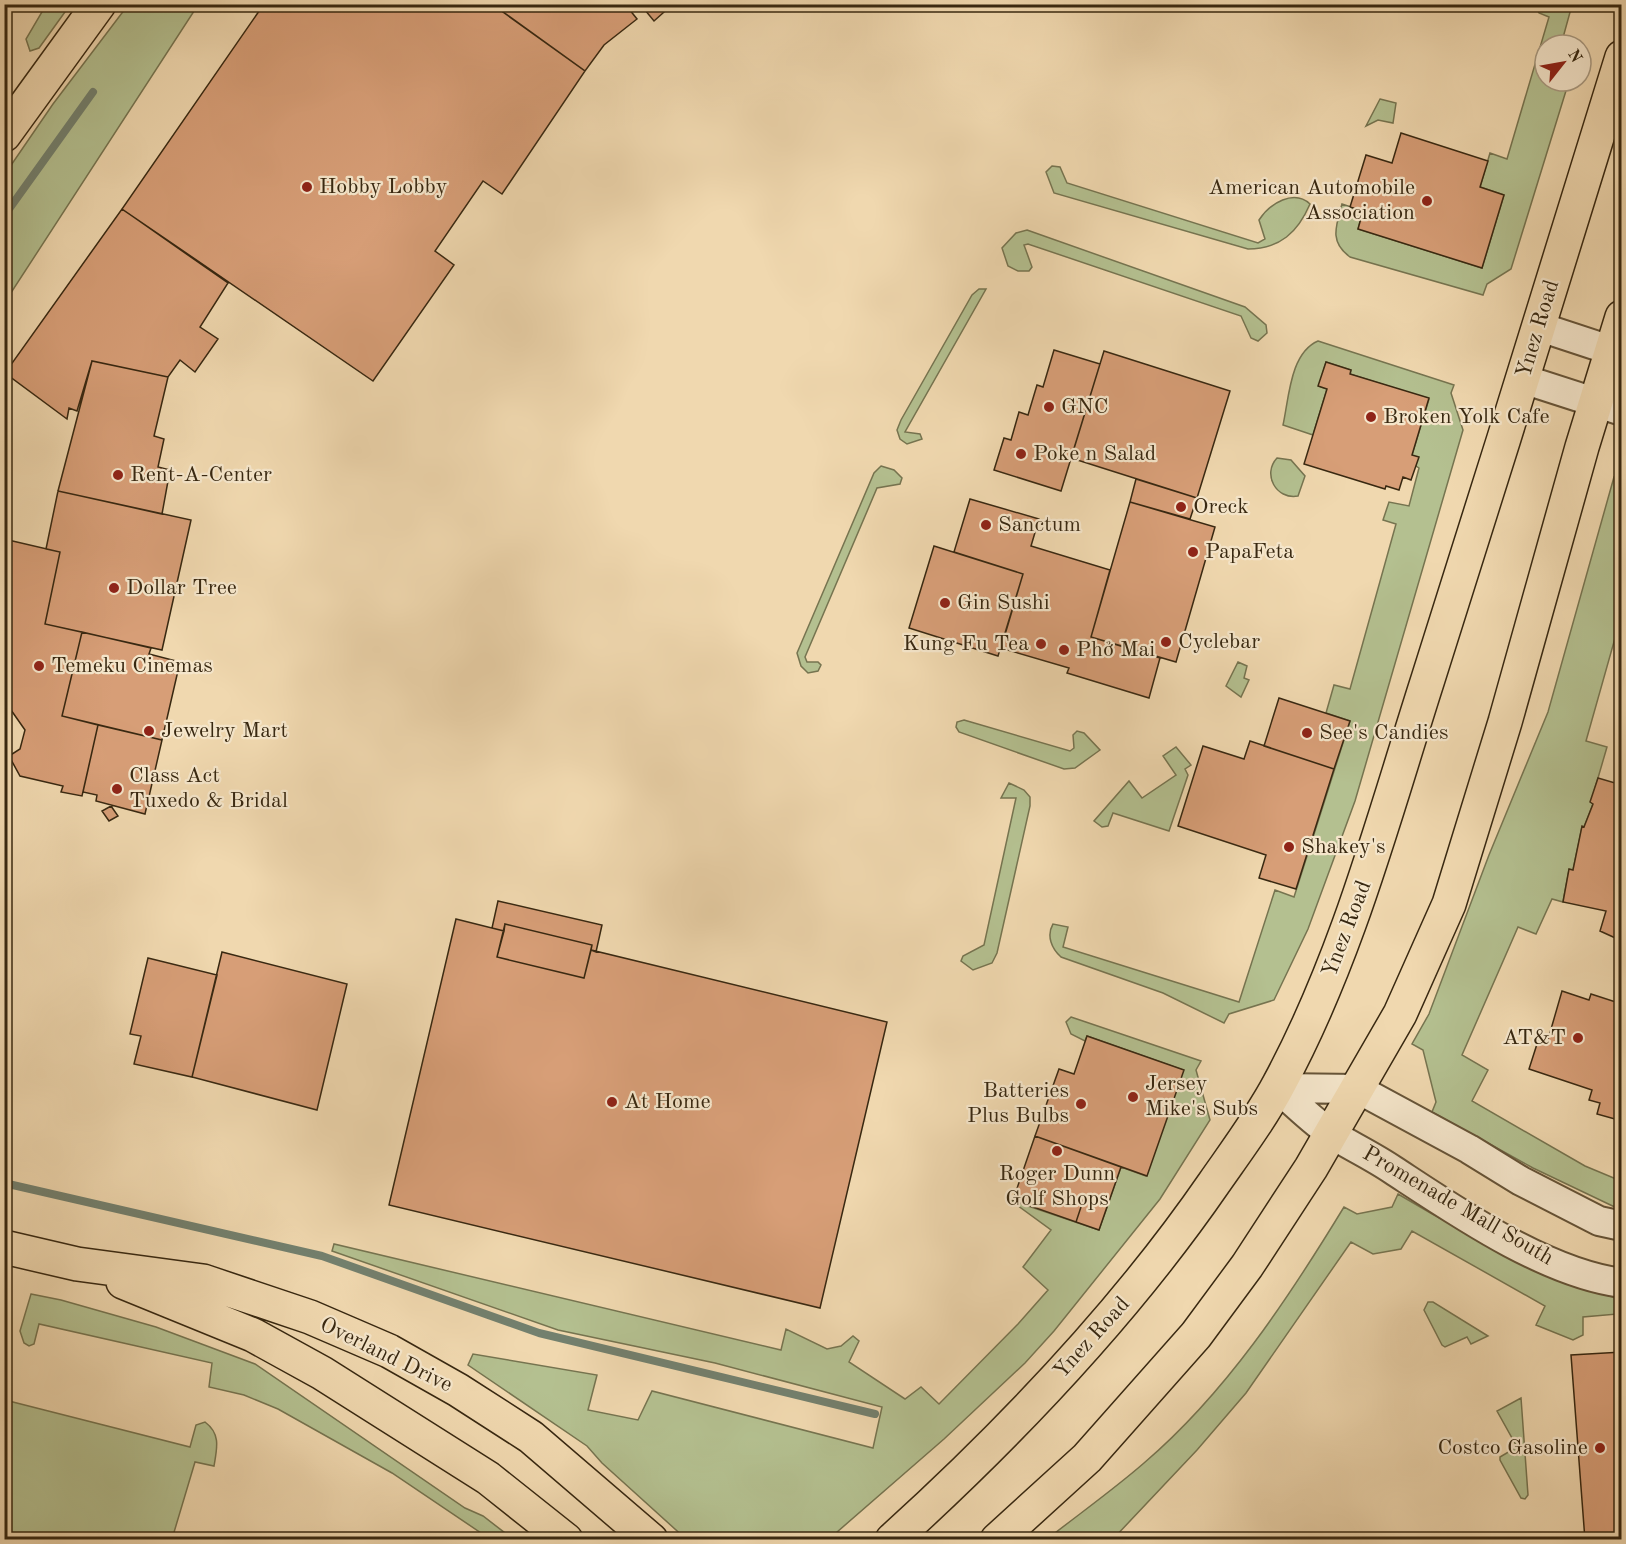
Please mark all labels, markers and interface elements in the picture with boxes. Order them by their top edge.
north arrow [1533,33,1593,93]
text: N [1564,47,1585,66]
place label: Hobby Lobby [319,176,448,198]
place label: American Automobile Association [1208,177,1415,224]
marker: Hobby Lobby [300,180,314,194]
marker: American Automobile Association [1420,194,1434,208]
street label: Ynez Road [1513,277,1563,381]
place label: GNC [1061,396,1109,418]
marker: GNC [1042,400,1056,414]
place label: Broken Yolk Cafe [1383,406,1550,428]
marker: Broken Yolk Cafe [1364,410,1378,424]
place label: Poke n Salad [1033,443,1156,465]
marker: Poke n Salad [1014,447,1028,461]
place label: Rent-A-Center [130,464,272,486]
marker: Rent-A-Center [111,468,125,482]
place label: Oreck [1193,496,1249,518]
marker: Oreck [1174,500,1188,514]
place label: Sanctum [998,514,1081,536]
marker: Sanctum [979,518,993,532]
place label: PapaFeta [1205,541,1294,563]
marker: PapaFeta [1186,545,1200,559]
place label: Dollar Tree [126,577,237,599]
marker: Dollar Tree [107,581,121,595]
place label: Gin Sushi [957,592,1050,614]
marker: Gin Sushi [938,596,952,610]
place label: Cyclebar [1178,631,1260,653]
place label: Kung Fu Tea [903,633,1029,655]
marker: Cyclebar [1159,635,1173,649]
marker: Kung Fu Tea [1034,637,1048,651]
place label: Phở Mai [1076,639,1155,661]
marker: Phở Mai [1057,643,1071,657]
place label: Temeku Cinemas [51,655,213,677]
marker: Temeku Cinemas [32,659,46,673]
place label: Jewelry Mart [161,720,288,742]
place label: See's Candies [1319,722,1448,744]
marker: Jewelry Mart [142,724,156,738]
marker: See's Candies [1300,726,1314,740]
place label: Class Act Tuxedo & Bridal [129,765,288,812]
marker: Class Act Tuxedo & Bridal [110,782,124,796]
place label: Shakey's [1301,836,1386,858]
marker: Shakey's [1282,840,1296,854]
street label: Ynez Road [1319,878,1375,980]
place label: AT&T [1502,1027,1566,1049]
marker: AT&T [1571,1031,1585,1045]
place label: Jersey Mike's Subs [1145,1073,1258,1120]
place label: Batteries Plus Bulbs [967,1080,1069,1127]
marker: Jersey Mike's Subs [1126,1090,1140,1104]
place label: At Home [624,1091,711,1113]
marker: At Home [605,1095,619,1109]
marker: Batteries Plus Bulbs [1074,1097,1088,1111]
street label: Promenade Mall South [1359,1142,1557,1270]
marker: Roger Dunn Golf Shops [1050,1144,1064,1158]
place label: Roger Dunn Golf Shops [999,1163,1115,1210]
street label: Ynez Road [1050,1293,1134,1383]
street label: Overland Drive [316,1313,456,1397]
place label: Costco Gasoline [1437,1437,1588,1459]
marker: Costco Gasoline [1593,1441,1607,1455]

